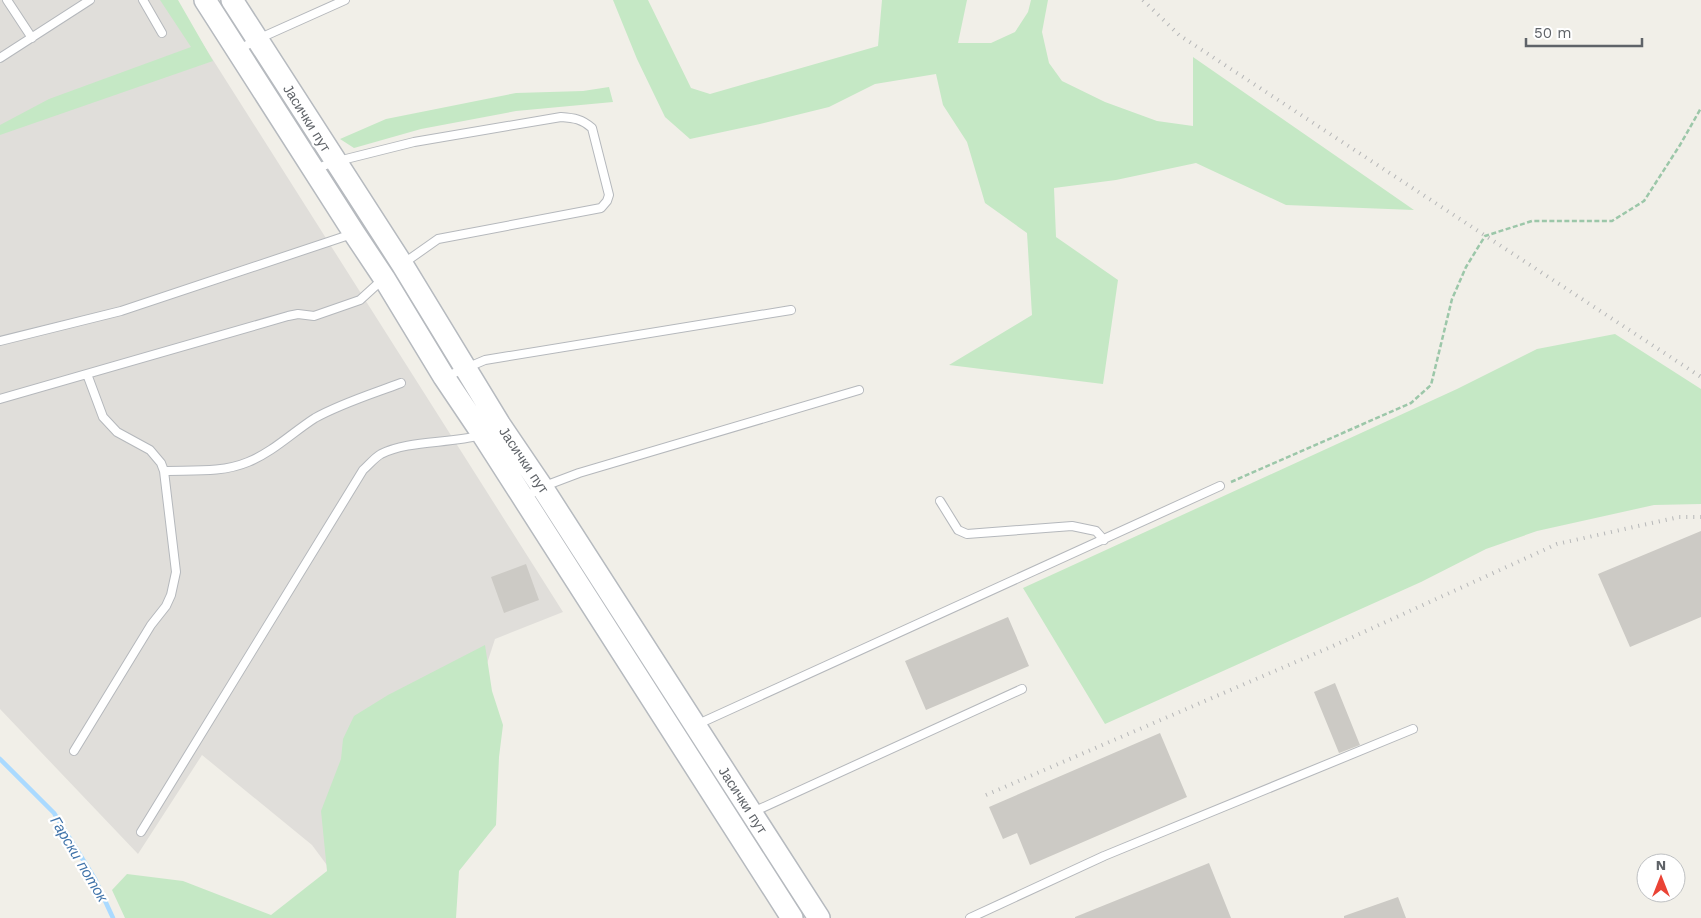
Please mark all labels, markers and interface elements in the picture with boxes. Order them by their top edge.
scale bar [1526,15,1642,47]
text: 50 m [1534,24,1571,42]
street label: Јасички пут [280,81,334,155]
street label: Јасички пут [496,424,552,497]
street label: Јасички пут [715,764,771,837]
water label: Гарски поток [46,813,112,906]
north arrow [1636,853,1686,903]
text: N [1656,857,1666,873]

